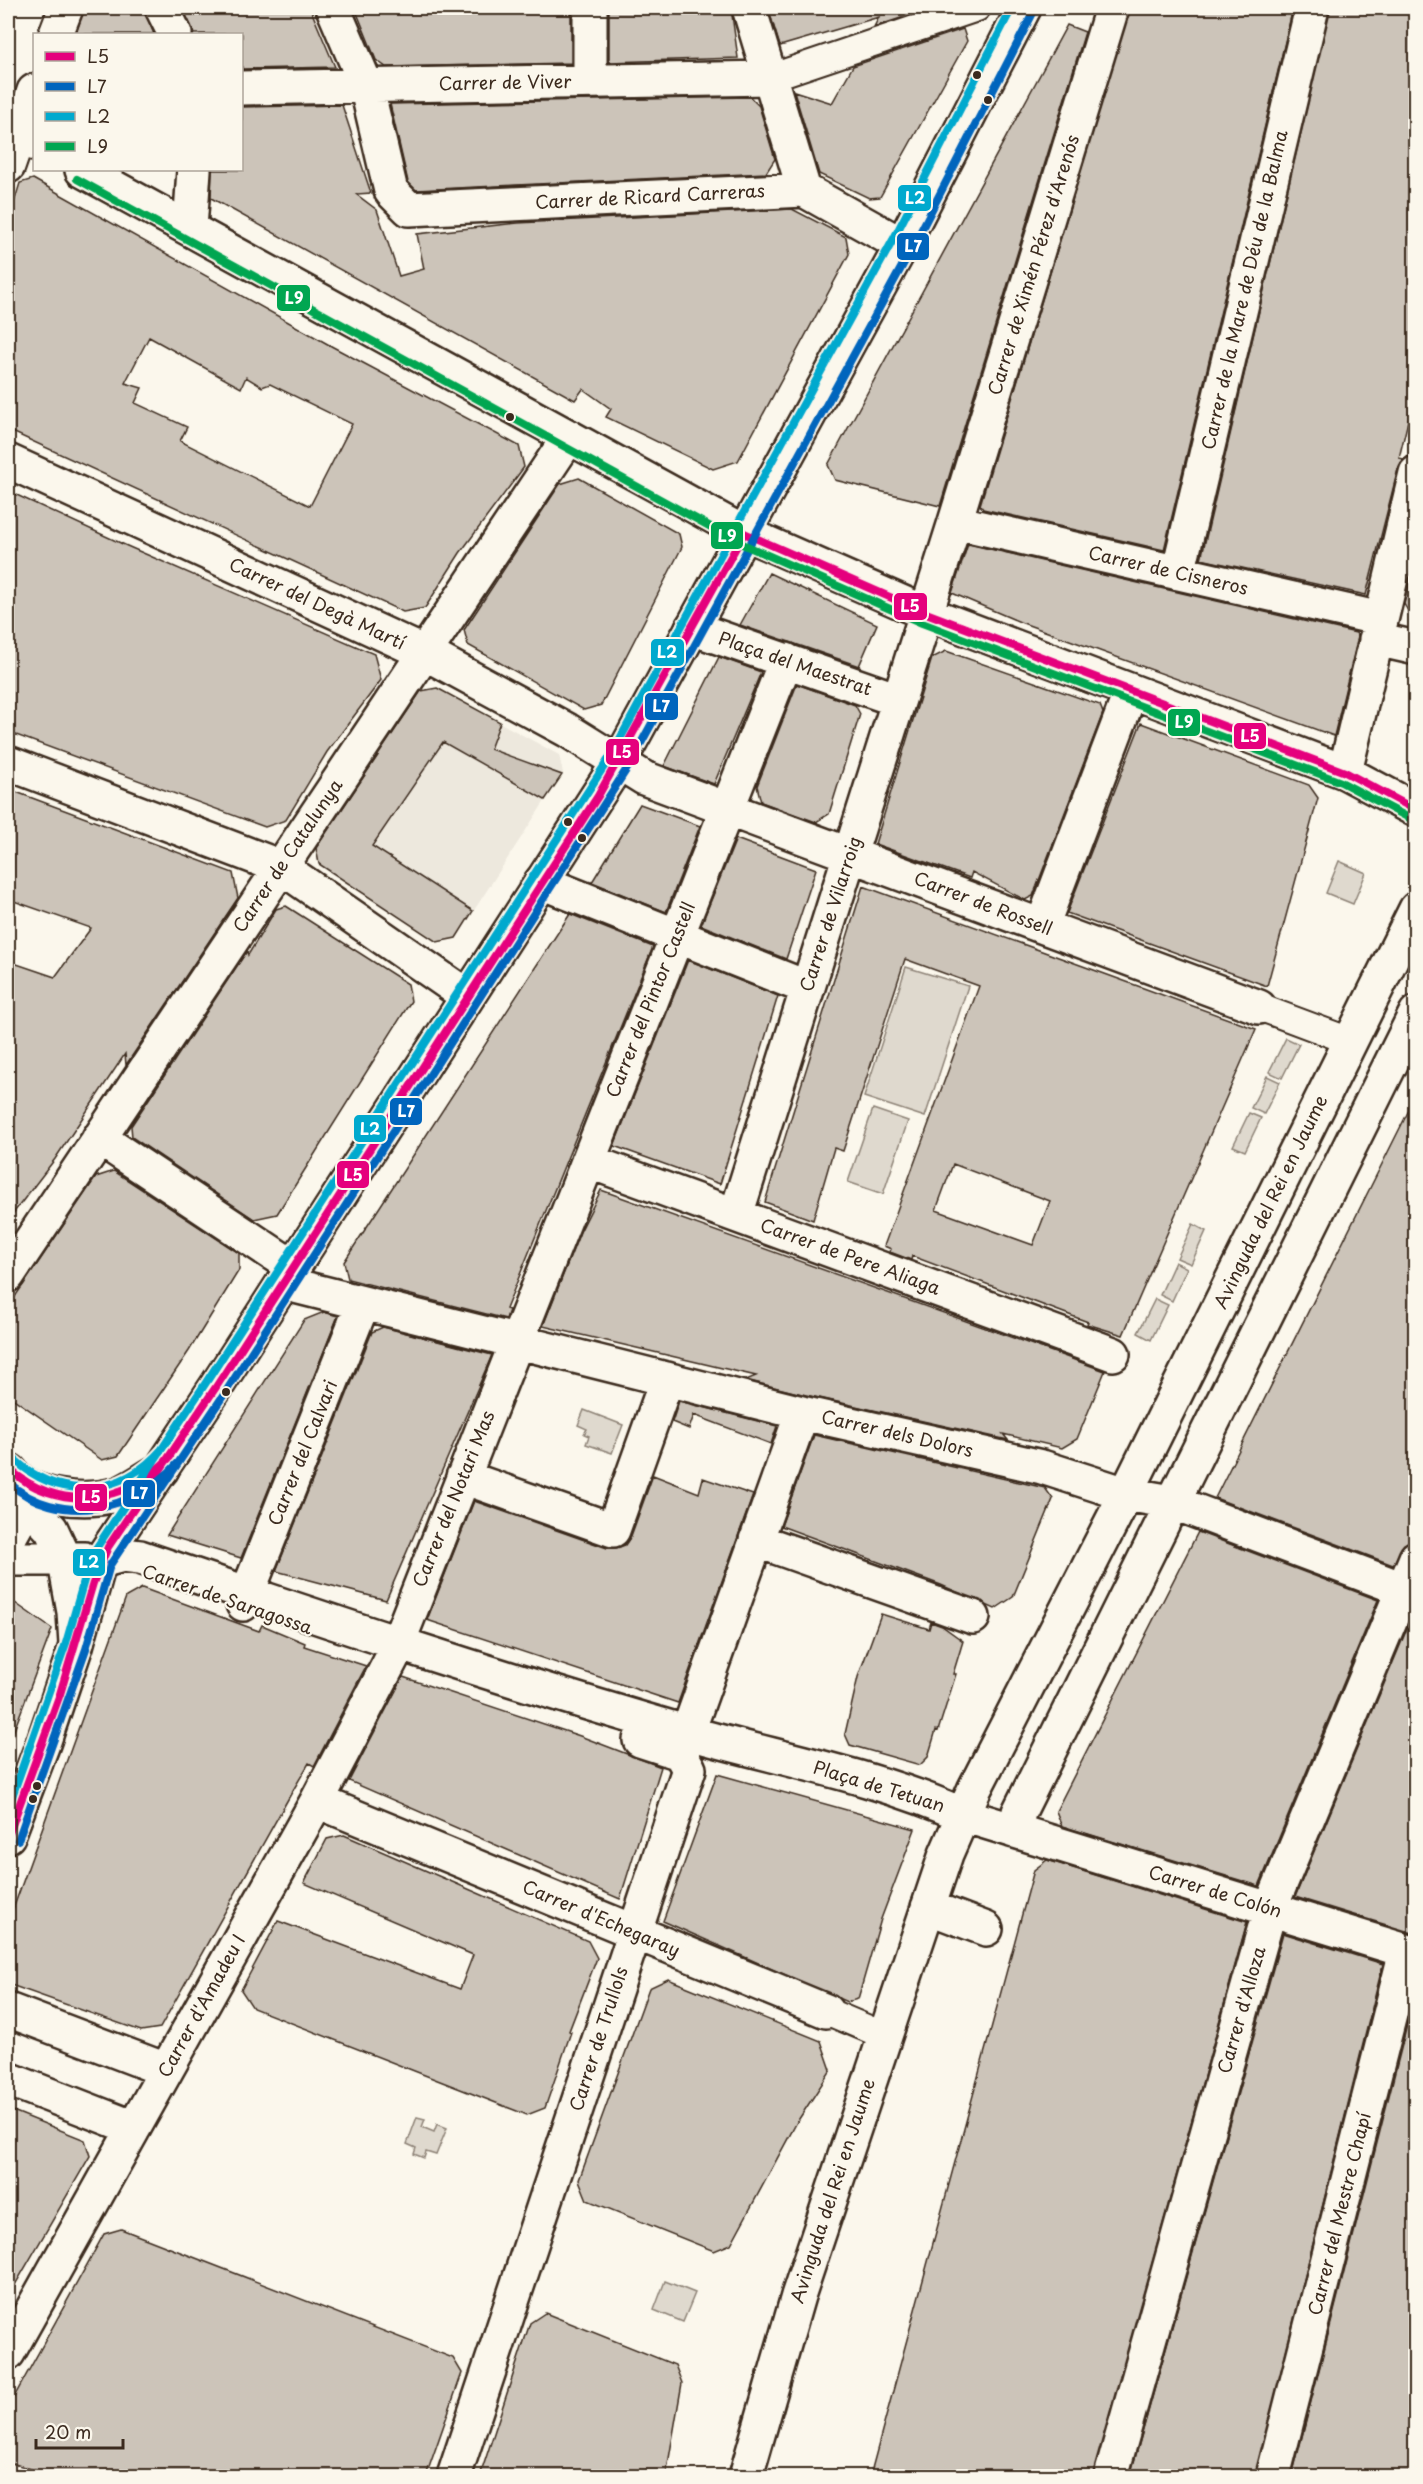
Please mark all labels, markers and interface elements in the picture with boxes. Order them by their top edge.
legend [33,33,243,171]
text: L5 [87,42,109,69]
street label: Carrer de Viver [438,67,572,96]
unlabelled marker [971,69,983,81]
text: L7 [87,72,107,99]
unlabelled marker [982,94,994,106]
text: L2 [87,102,110,129]
street label: Carrer de la Mare de Déu de la Balma [1194,126,1294,452]
street label: Carrer de Ximén Pérez d'Arenós [980,131,1085,398]
text: L9 [87,132,108,159]
street label: Carrer de Ricard Carreras [534,176,765,215]
line badge: L2 [897,184,932,212]
text: L2 [905,185,925,209]
line badge: L7 [896,232,930,261]
text: L7 [904,233,922,257]
line badge: L9 [276,284,311,312]
text: L9 [285,285,303,309]
unlabelled marker [504,411,516,423]
line badge: L9 [710,521,744,550]
text: L9 [718,523,736,547]
street label: Carrer de Cisneros [1086,538,1251,601]
street label: Carrer del Degà Martí [225,550,411,656]
line badge: L5 [893,592,928,621]
text: L5 [900,593,920,617]
street label: Plaça del Maestrat [715,624,876,702]
line badge: L2 [650,638,685,667]
text: L2 [657,639,677,663]
line badge: L7 [644,692,679,721]
text: L7 [652,693,670,717]
line badge: L9 [1167,708,1201,737]
text: L9 [1175,709,1193,733]
line badge: L5 [1233,722,1267,750]
text: L5 [1240,723,1260,747]
line badge: L5 [605,738,640,766]
text: L5 [612,739,632,763]
street label: Carrer de Catalunya [225,772,349,937]
unlabelled marker [562,816,574,828]
unlabelled marker [576,832,588,844]
street label: Carrer de Vilarroig [792,832,867,995]
street label: Carrer de Rossell [910,864,1057,941]
street label: Carrer del Pintor Castell [598,898,701,1101]
street label: Avinguda del Rei en Jaume [1206,1090,1333,1313]
line badge: L7 [389,1097,423,1126]
text: L7 [397,1098,415,1122]
line badge: L2 [353,1114,387,1143]
text: L2 [360,1116,380,1140]
line badge: L5 [336,1160,370,1189]
text: L5 [343,1162,363,1186]
street label: Carrer de Pere Aliaga [757,1210,945,1301]
street label: Carrer del Calvari [260,1376,343,1529]
unlabelled marker [220,1386,232,1398]
street label: Carrer dels Dolors [819,1402,976,1463]
street label: Carrer del Notari Mas [405,1406,500,1591]
line badge: L7 [122,1479,156,1508]
text: L7 [130,1480,148,1504]
line badge: L5 [74,1483,108,1512]
text: L5 [81,1484,101,1508]
line badge: L2 [72,1548,106,1577]
text: L2 [79,1549,99,1573]
street label: Carrer de Saragossa [139,1557,317,1641]
street label: Plaça de Tetuan [810,1753,949,1818]
unlabelled marker [31,1780,43,1792]
unlabelled marker [27,1793,39,1805]
street label: Carrer de Colón [1145,1857,1285,1924]
street label: Carrer d'Echegaray [519,1872,685,1963]
street label: Carrer d'Amadeu I [150,1929,251,2082]
street label: Carrer d'Alloza [1210,1942,1272,2076]
street label: Carrer de Trullols [561,1963,634,2114]
street label: Avinguda del Rei en Jaume [782,2075,881,2306]
street label: Carrer del Mestre Chapí [1300,2109,1377,2318]
scale bar [36,2412,123,2450]
text: 20 m [45,2418,91,2445]

